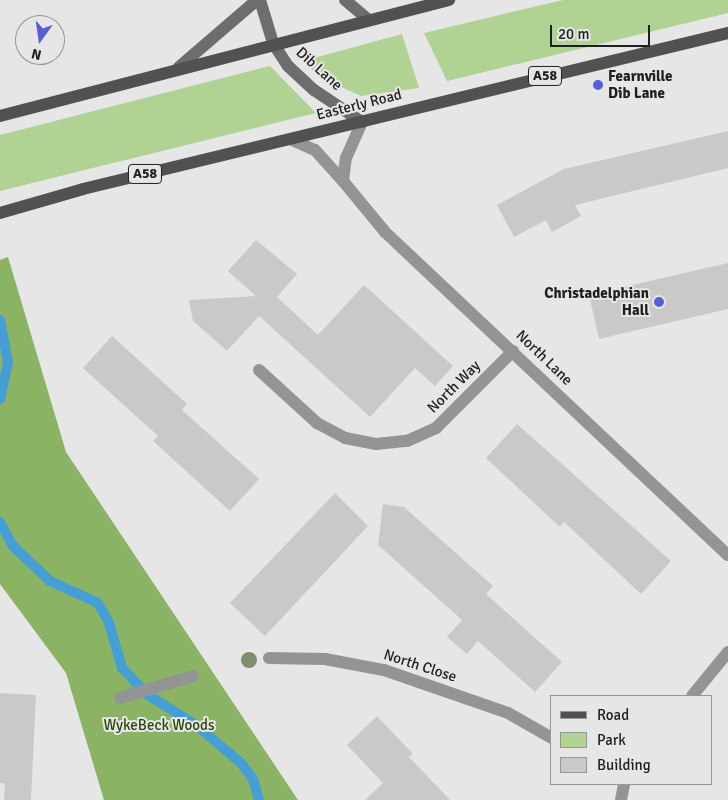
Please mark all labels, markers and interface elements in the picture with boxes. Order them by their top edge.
north arrow [15,15,65,65]
scale bar [553,15,653,47]
text: 20 m [558,25,589,43]
street label: Dib Lane [292,44,346,94]
text: N [30,45,43,63]
road number: A58 [528,64,562,88]
place label: Fearnville Dib Lane [608,67,673,102]
marker: Fearnville Dib Lane [592,79,604,91]
street label: Easterly Road [314,86,404,124]
road number: A58 [128,162,162,185]
place label: Christadelphian Hall [544,284,649,319]
marker: Christadelphian Hall [653,296,665,308]
street label: North Lane [512,327,576,389]
street label: North Way [424,357,484,417]
street label: North Close [381,646,459,686]
legend [550,695,713,785]
text: Road [597,706,629,724]
park label: WykeBeck Woods [103,717,215,735]
text: Park [597,731,626,749]
text: Building [597,756,651,774]

